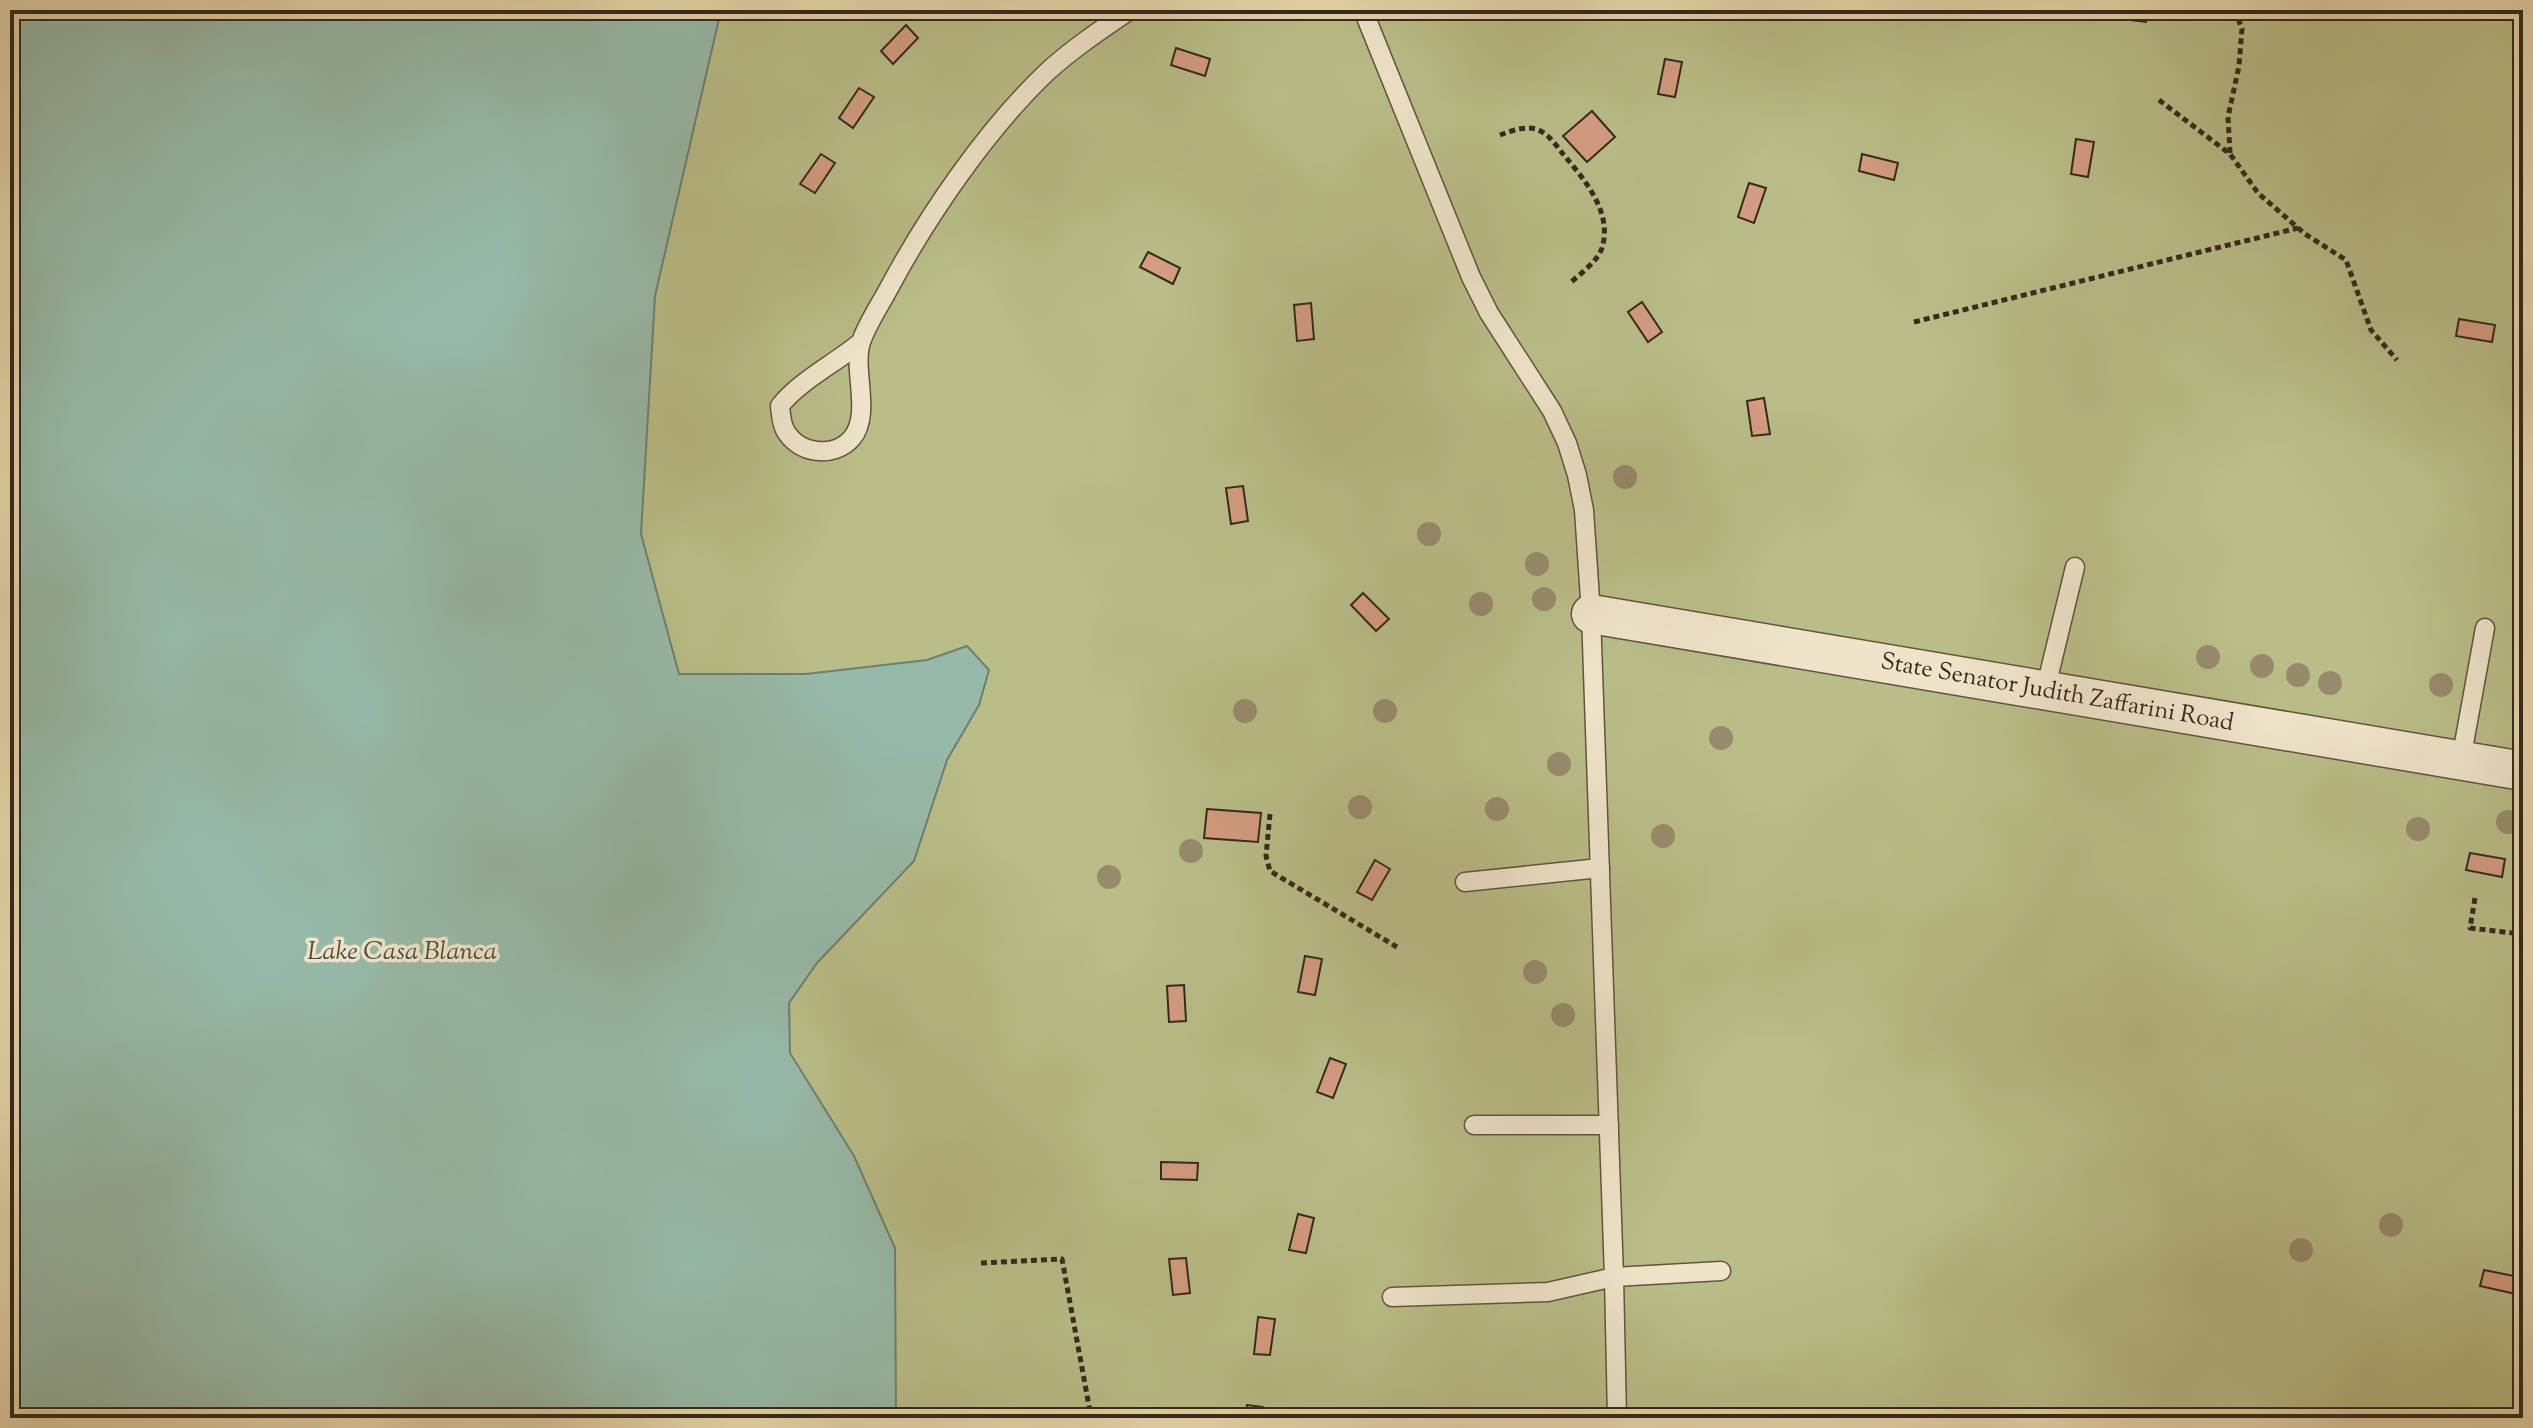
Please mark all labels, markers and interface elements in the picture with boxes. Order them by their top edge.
street label: State Senator Judith Zaffarini Road [1878,645,2237,741]
water label: Lake Casa Blanca [307,934,497,971]

